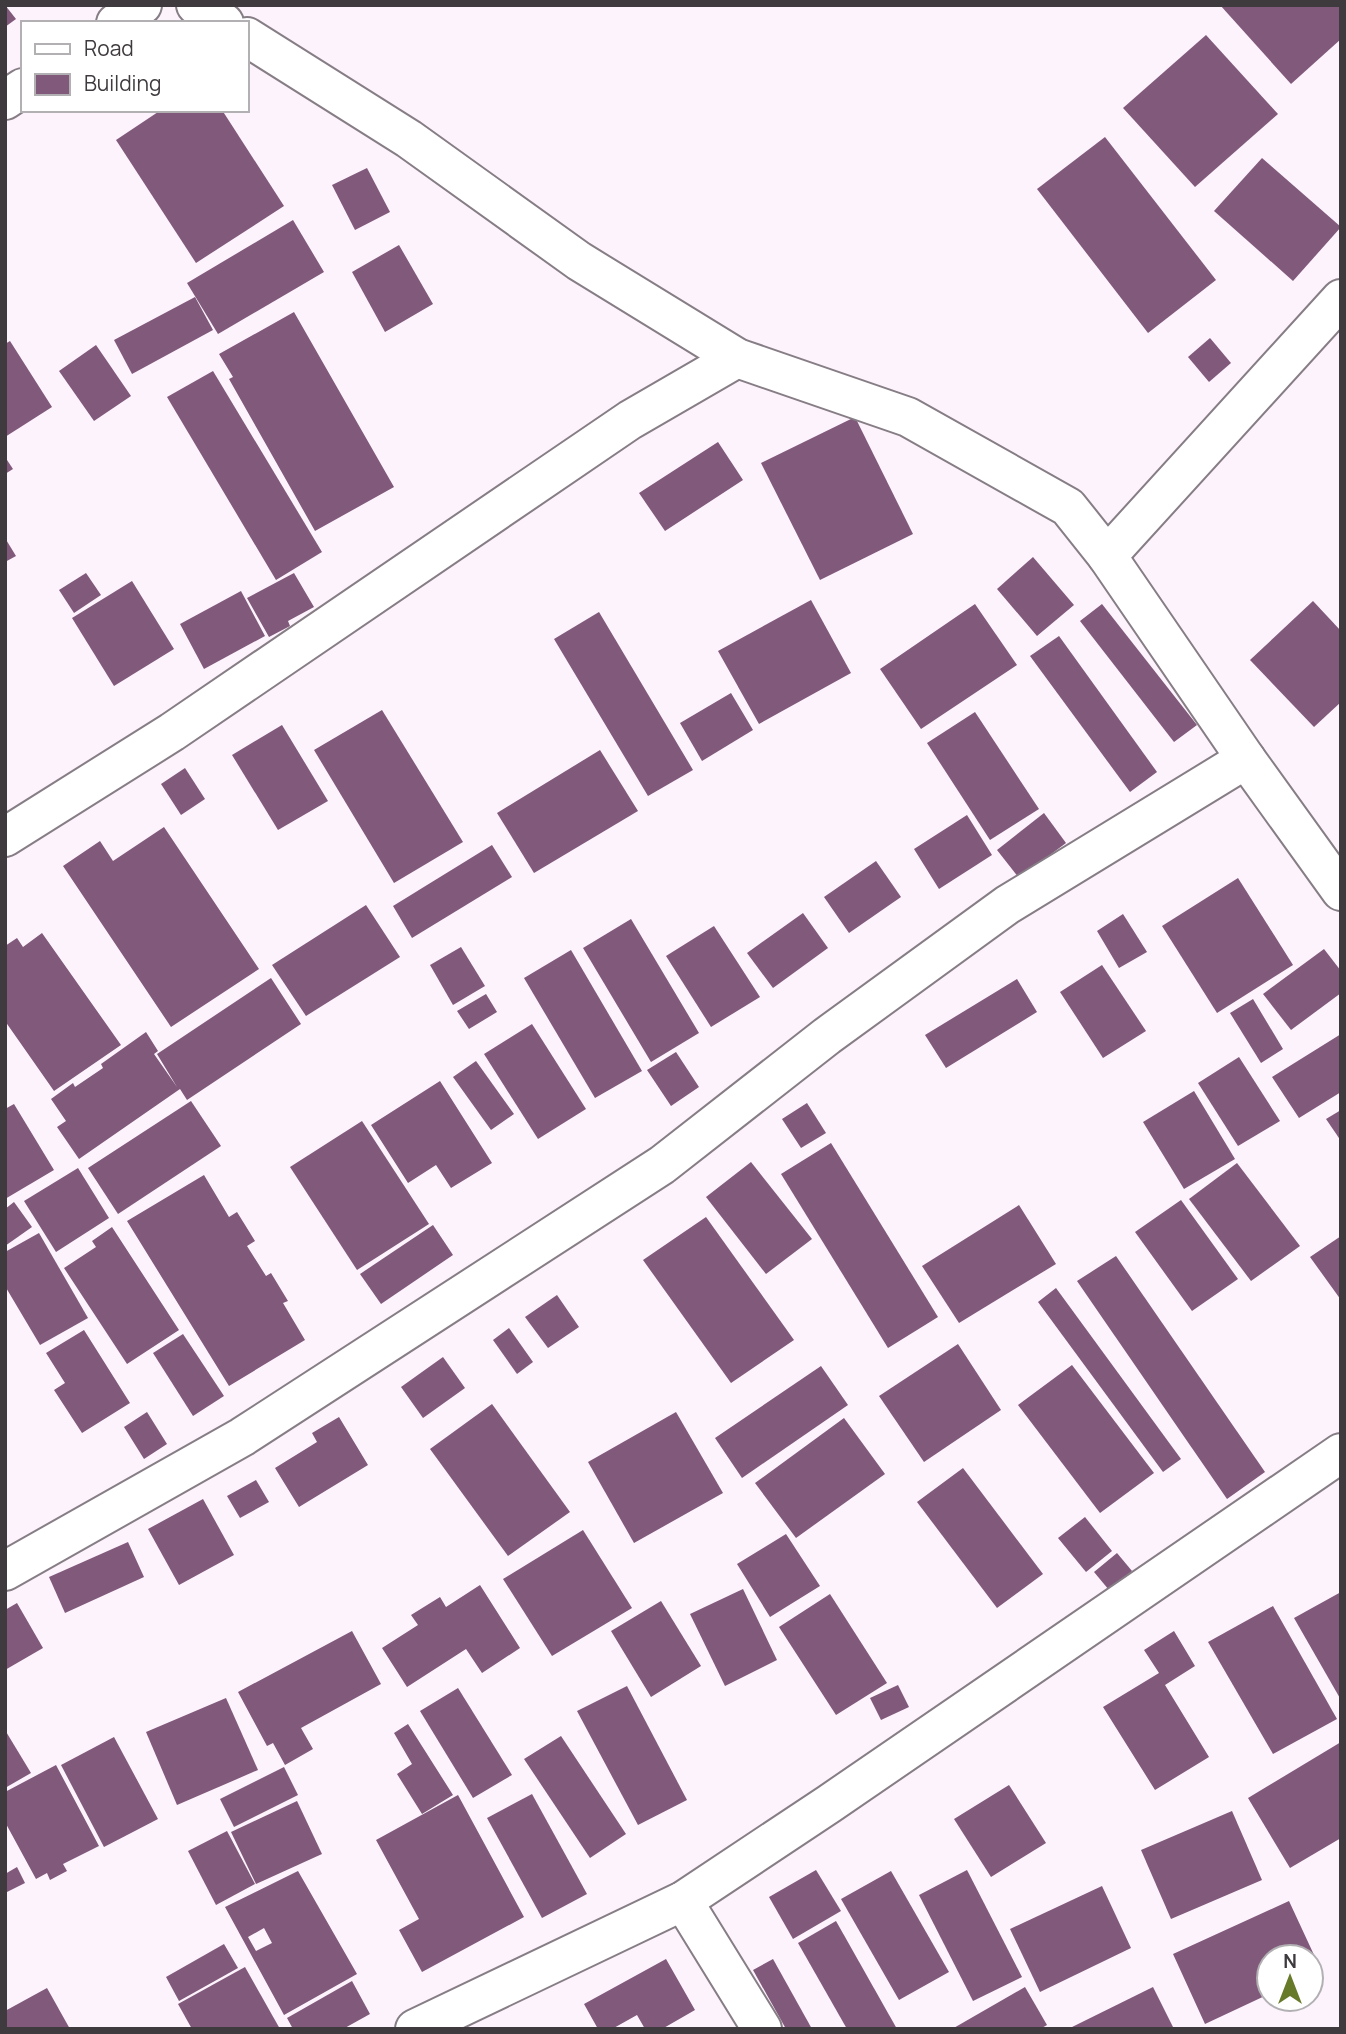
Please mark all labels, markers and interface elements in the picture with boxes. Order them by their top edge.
legend [21,21,248,112]
text: Road [84,34,134,62]
text: Building [84,69,161,97]
north arrow [1255,1943,1325,2013]
text: N [1283,1948,1297,1974]

